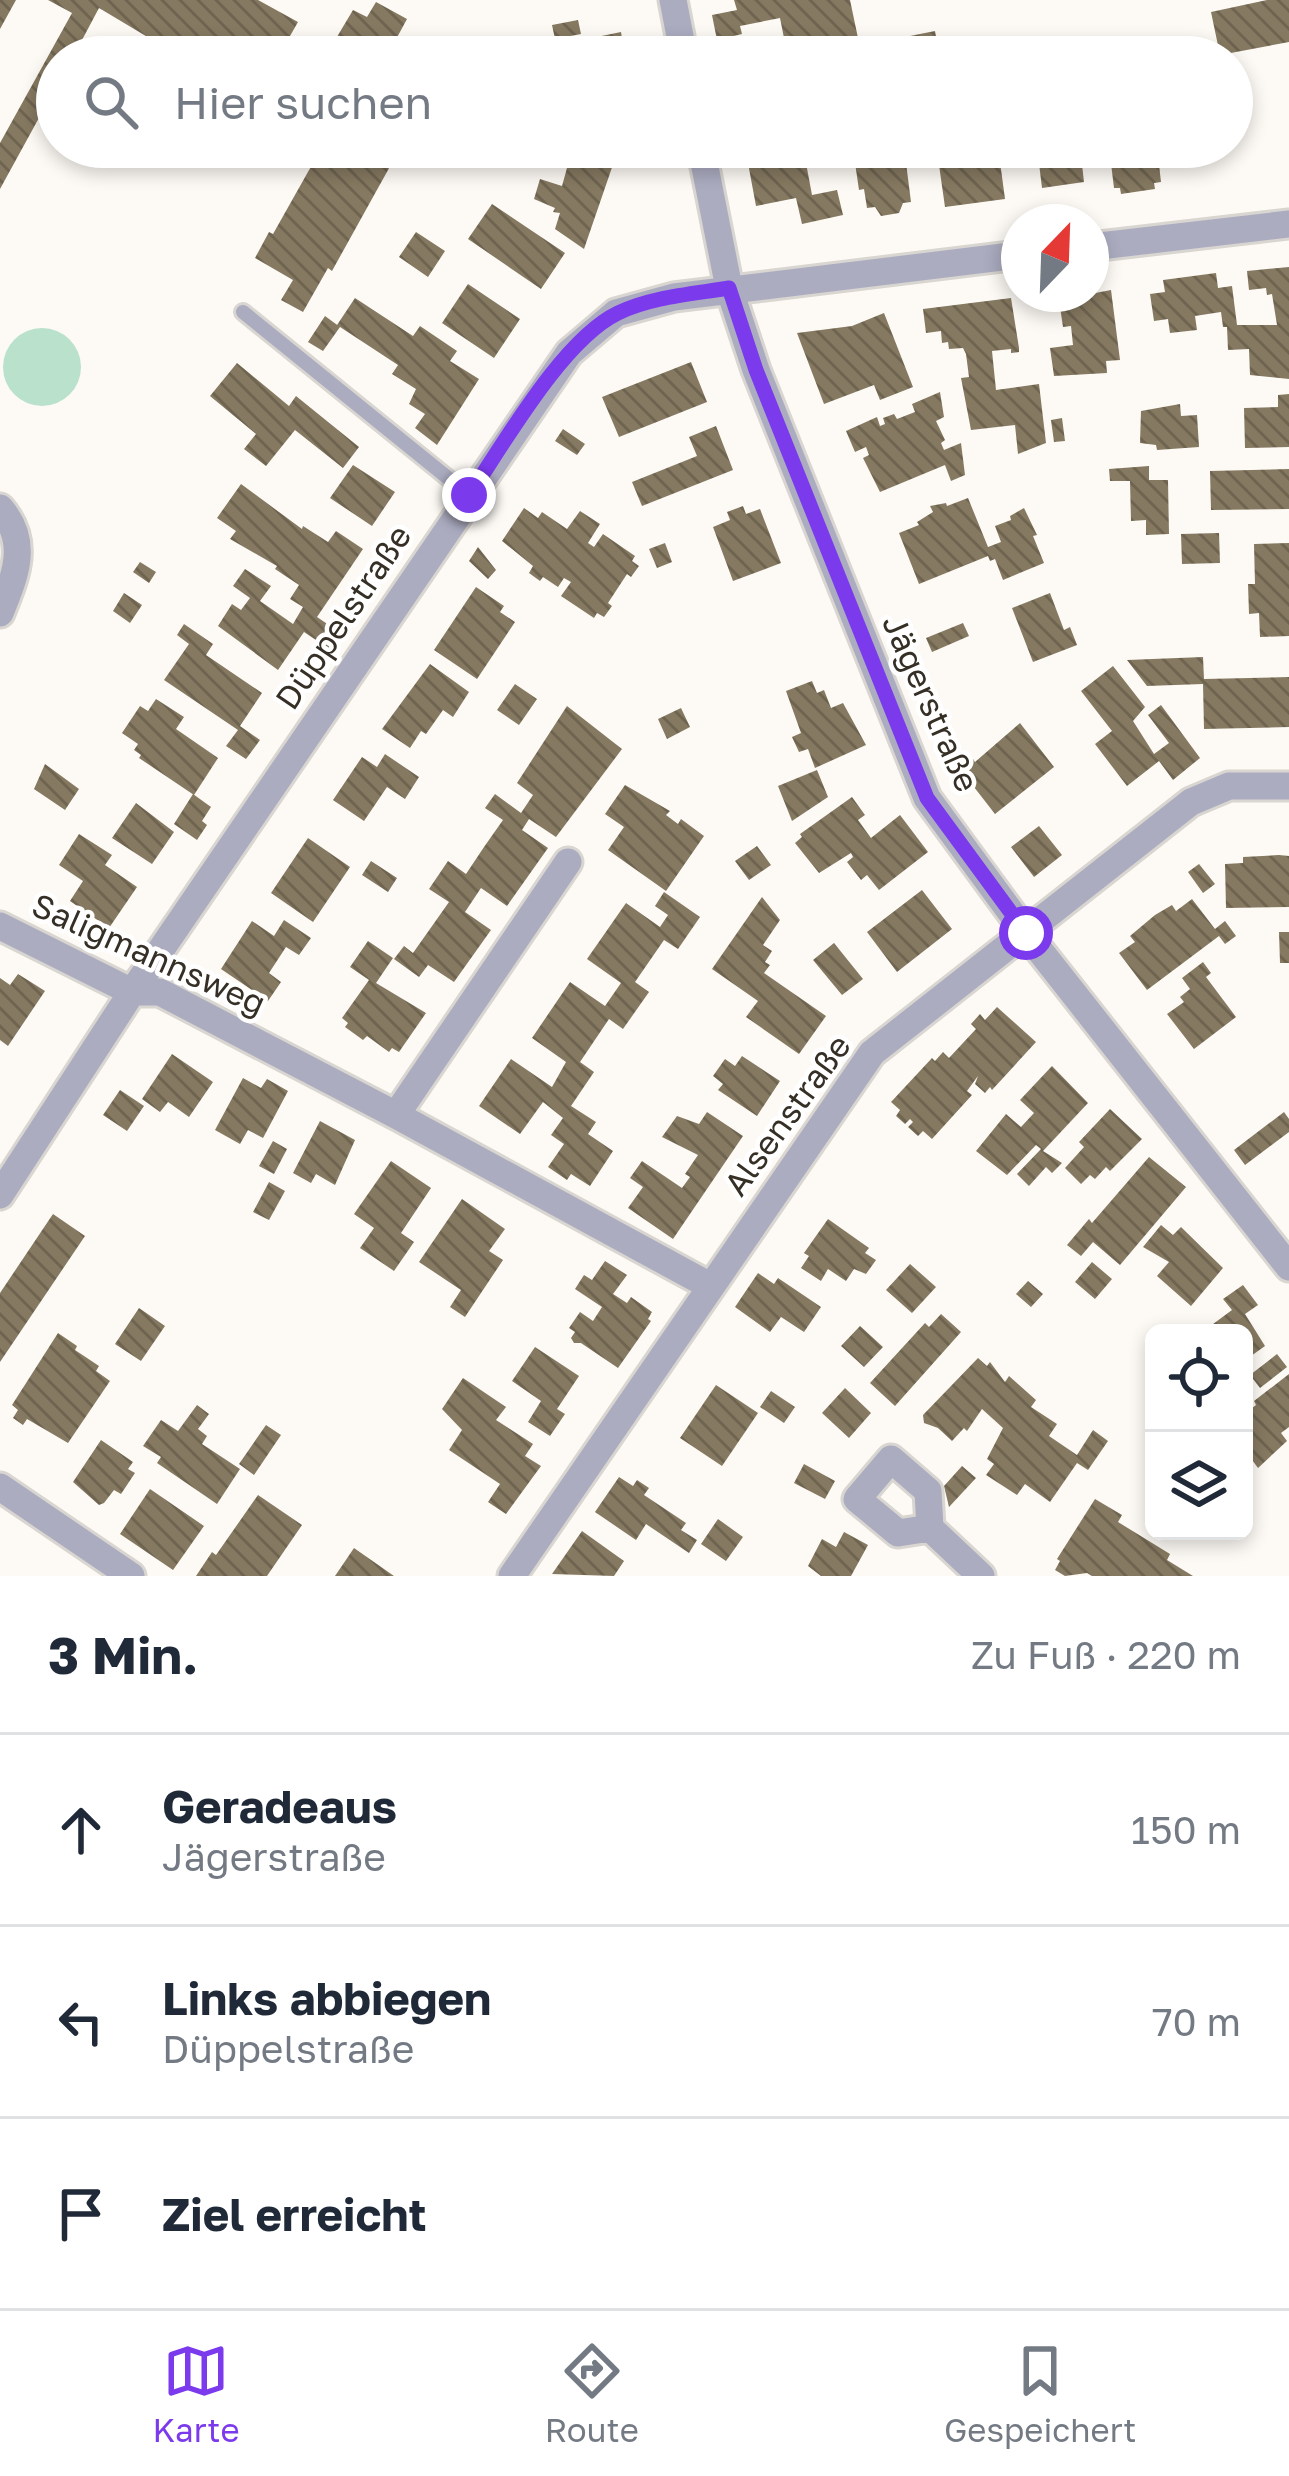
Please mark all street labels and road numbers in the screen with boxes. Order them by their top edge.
street label: Düppelstraße [267,517,418,716]
street label: Jägerstraße [875,608,988,797]
street label: Saligmannsweg [27,885,272,1022]
street label: Alsenstraße [715,1027,858,1203]

